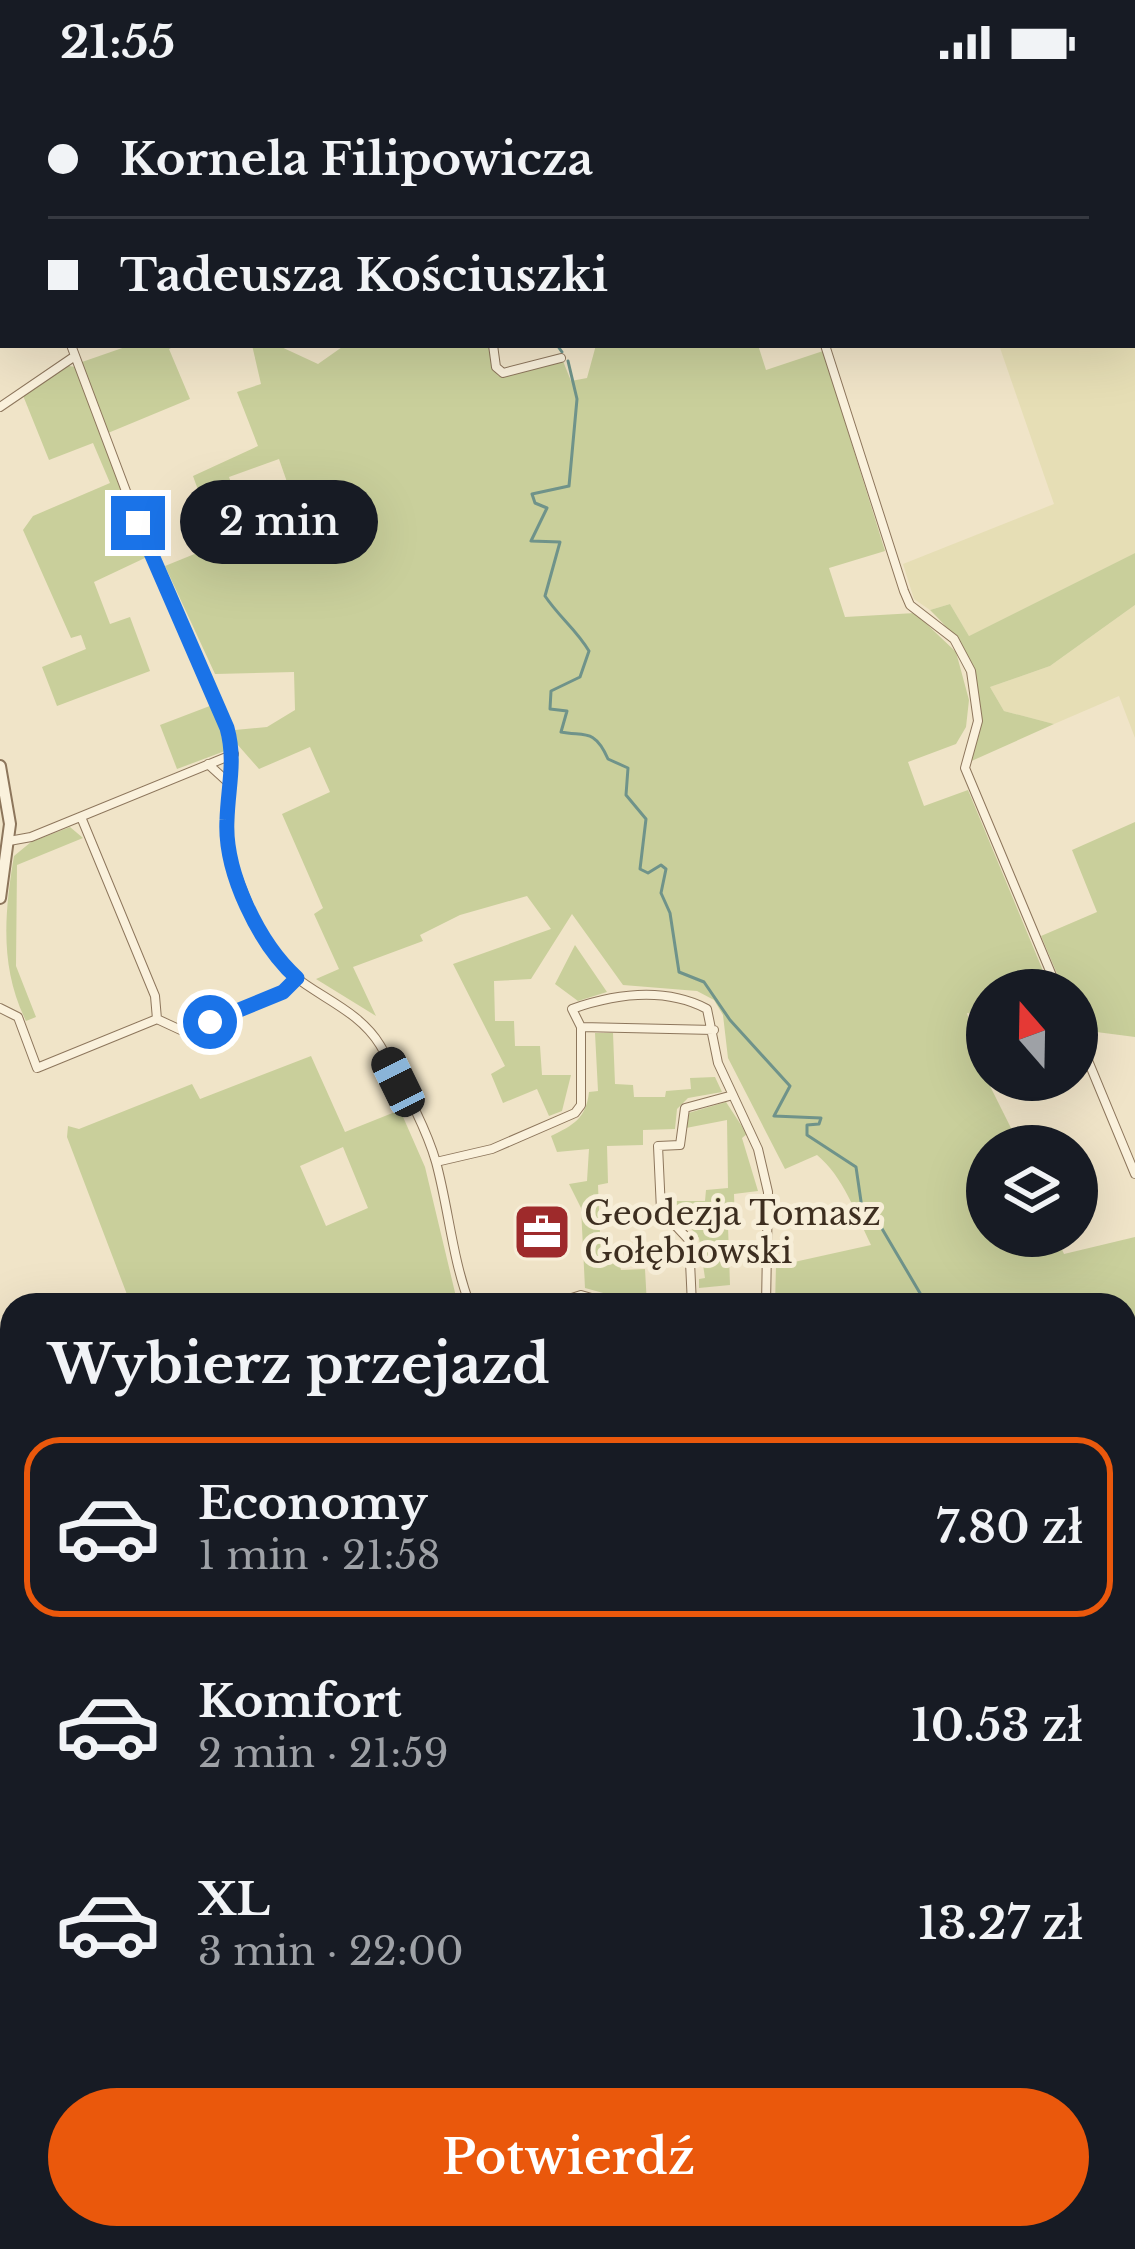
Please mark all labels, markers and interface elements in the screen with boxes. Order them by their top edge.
text: 21:55 [60,14,175,70]
text: Kornela Filipowicza [120,131,593,187]
text: Tadeusza Kościuszki [120,247,608,303]
callout: 2 min [180,481,378,565]
route end [111,496,165,550]
text: 2 min [219,497,339,546]
north arrow [966,969,1098,1101]
map controls [966,969,1098,1257]
route start [183,995,237,1049]
car [366,1042,430,1122]
button: layers [966,1125,1098,1257]
place label: Geodezja Tomasz Gołębiowski [584,1193,881,1272]
office icon: Geodezja Tomasz Gołębiowski [511,1201,573,1263]
text: Wybierz przejazd [48,1331,550,1398]
icon: car [54,1473,162,1581]
text: Economy [198,1475,428,1531]
text: 7.80 zł [936,1499,1083,1555]
text: 1 min · 21:58 [198,1531,440,1580]
icon: car [54,1671,162,1779]
text: Komfort [198,1673,402,1729]
text: 10.53 zł [911,1697,1083,1753]
text: 2 min · 21:59 [198,1729,449,1778]
icon: car [54,1869,162,1977]
text: XL [198,1871,270,1927]
text: 13.27 zł [918,1895,1083,1951]
text: 3 min · 22:00 [198,1927,464,1976]
button: Potwierdź [48,2088,1089,2226]

